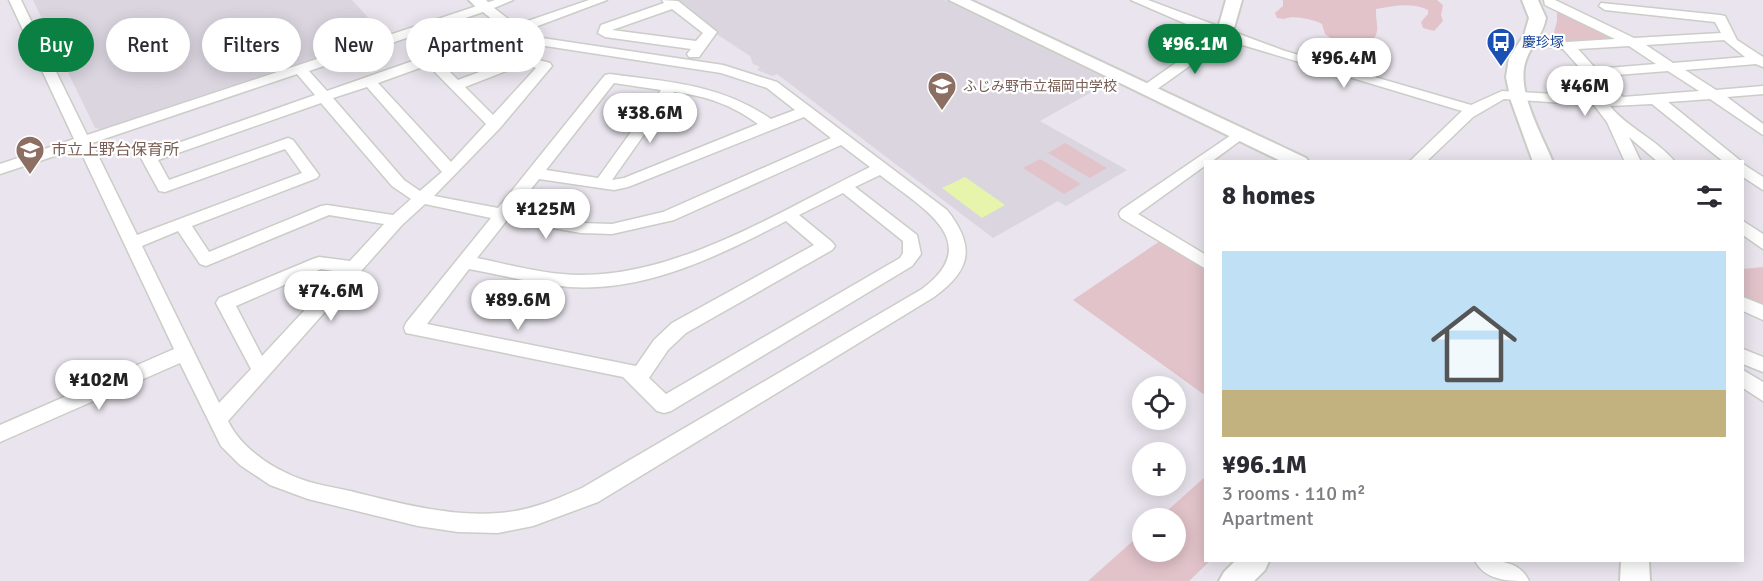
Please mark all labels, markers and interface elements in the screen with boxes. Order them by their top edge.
chip: Buy [18,18,94,72]
chip: Rent [106,18,190,72]
chip: Filters [202,18,301,72]
chip: New [313,18,394,72]
chip: Apartment [406,18,545,72]
pin: ¥96.1M [1146,24,1244,75]
bus stop icon: 慶珍塚 [1485,26,1517,68]
text: ¥96.1M [1162,31,1228,56]
place label: 慶珍塚 [1522,34,1564,51]
pin: ¥96.4M [1295,38,1393,89]
text: ¥96.4M [1311,45,1377,70]
pin: ¥46M [1549,66,1621,117]
school or university icon: ふじみ野市立福岡中学校 [926,70,958,112]
text: ¥46M [1560,73,1610,98]
place label: ふじみ野市立福岡中学校 [963,78,1117,95]
pin: ¥38.6M [601,93,699,144]
text: ¥38.6M [617,100,683,125]
school or university icon: 市立上野台保育所 [14,134,46,176]
place label: 市立上野台保育所 [51,140,179,160]
text: 8 homes [1222,180,1315,212]
icon: filters [1693,180,1726,213]
pin: ¥125M [504,189,588,240]
text: ¥125M [516,196,576,221]
pin: ¥74.6M [282,271,380,322]
text: ¥74.6M [298,278,364,303]
pin: ¥89.6M [469,280,567,331]
text: ¥89.6M [485,287,551,312]
icon: home [1420,290,1528,398]
pin: ¥102M [57,360,141,411]
text: ¥102M [69,367,129,392]
map controls [1132,376,1186,562]
button: locate [1132,376,1186,430]
button: + [1132,442,1186,496]
text: ¥96.1M [1222,449,1307,481]
text: 3 rooms · 110 m² [1222,481,1366,506]
text: Apartment [1222,506,1314,531]
button: − [1132,508,1186,562]

